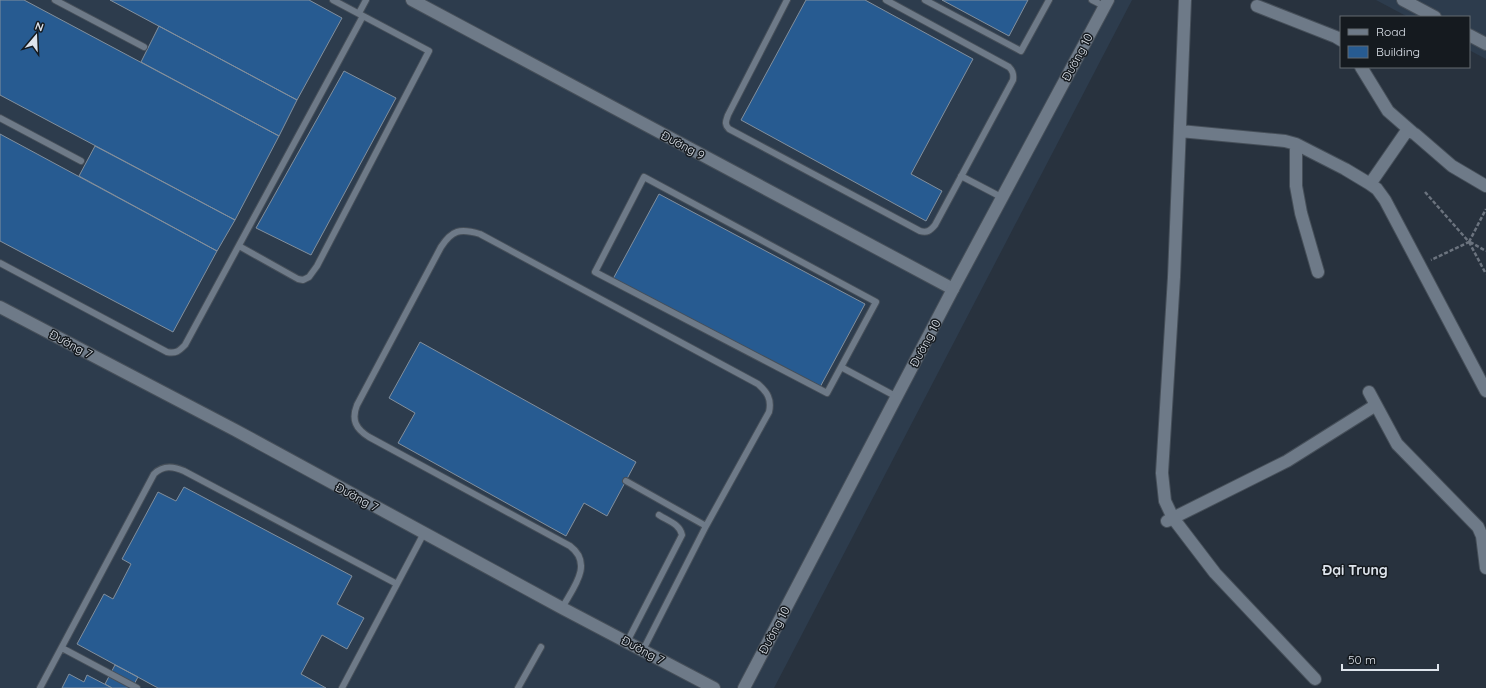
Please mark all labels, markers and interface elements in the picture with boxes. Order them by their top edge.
north arrow [16,16,56,56]
legend [1340,16,1470,68]
text: N [33,19,45,34]
text: Road [1376,24,1406,39]
street label: Đường 10 [1058,31,1096,83]
text: Building [1376,44,1420,59]
street label: Đường 9 [659,127,708,163]
street label: Đường 10 [906,317,944,369]
street label: Đường 7 [47,326,95,362]
street label: Đường 7 [333,479,381,515]
district label: Đại Trung [1321,561,1388,579]
street label: Đường 10 [755,604,793,656]
street label: Đường 7 [619,632,667,668]
scale bar [1342,646,1438,672]
text: 50 m [1348,652,1376,667]

